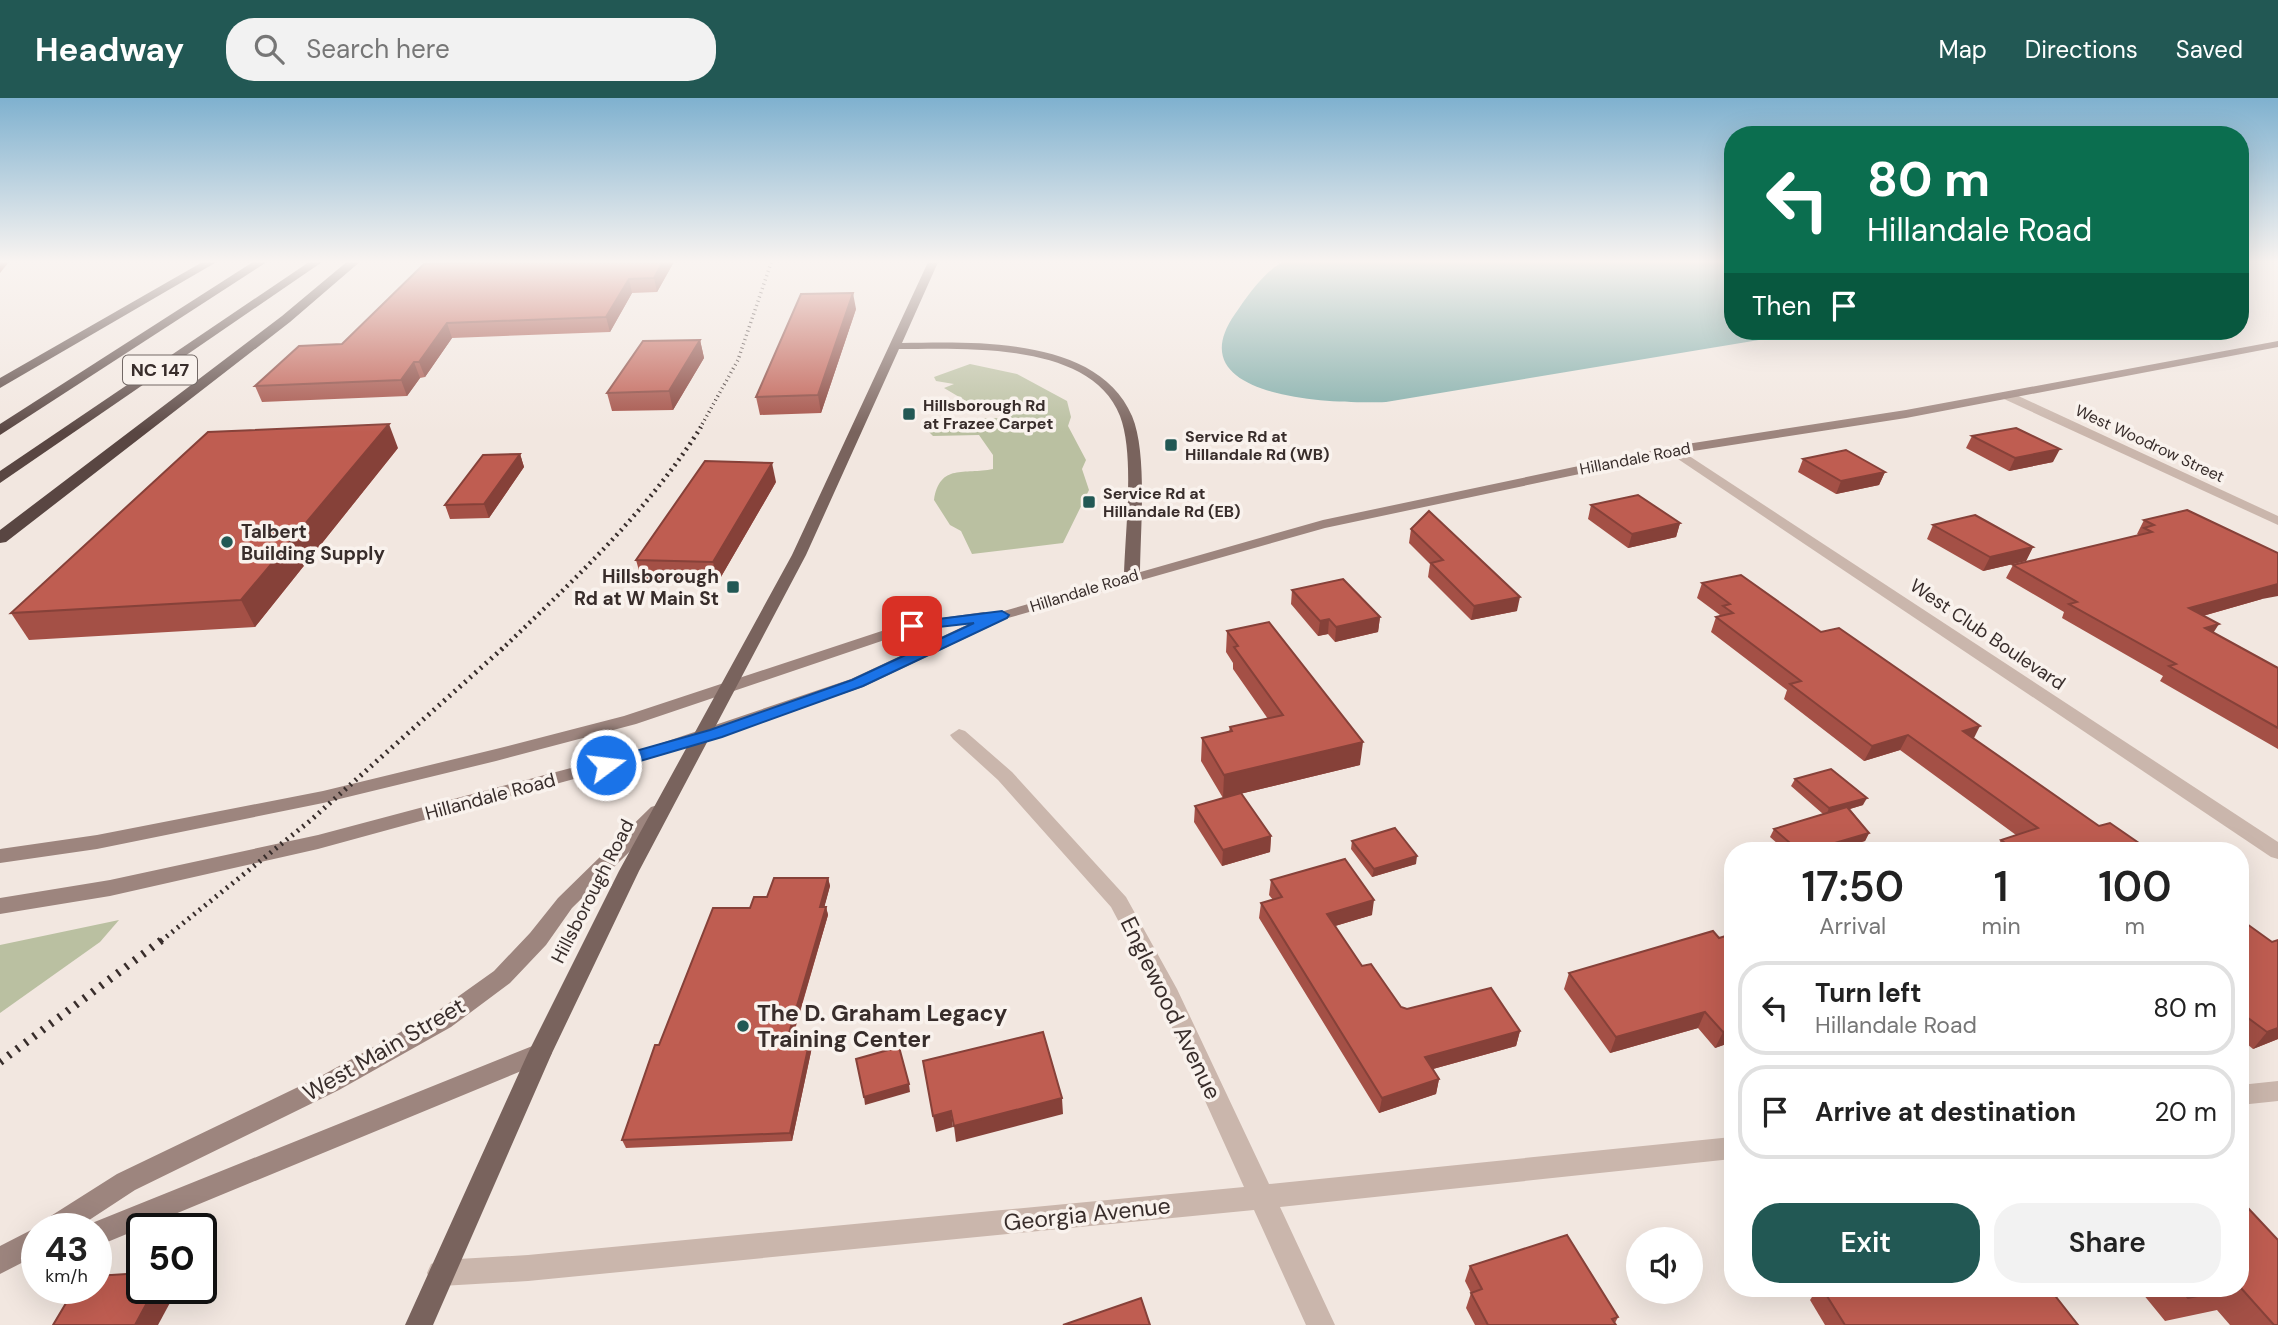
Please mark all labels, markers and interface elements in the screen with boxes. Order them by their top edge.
search box [226,18,716,81]
text: Headway [35,28,184,71]
icon: search [250,30,288,68]
text: Search here [306,32,450,66]
text: Map [1939,34,1987,65]
text: Directions [2025,34,2138,65]
text: Saved [2176,34,2243,65]
text: 80 m [1867,147,1990,211]
icon: left [1752,154,1843,245]
text: Hillandale Road [1867,209,2092,251]
icon: arrive [1825,287,1863,325]
text: Then [1752,289,1811,323]
road number: NC 147 [123,356,197,384]
place label: Hillsborough Rd at Frazee Carpet [923,395,1053,434]
street label: West Woodrow Street [2072,400,2228,487]
marker: Hillsborough Rd at Frazee Carpet [901,406,917,422]
place label: Service Rd at Hillandale Rd (WB) [1185,426,1329,465]
marker: Service Rd at Hillandale Rd (WB) [1163,437,1179,453]
street label: Hillandale Road [1578,437,1692,480]
place label: Service Rd at Hillandale Rd (EB) [1103,483,1240,522]
marker: Service Rd at Hillandale Rd (EB) [1081,494,1097,510]
place label: Talbert Building Supply [241,519,385,566]
marker: Talbert Building Supply [219,534,235,550]
place label: Hillsborough Rd at W Main St [574,564,719,611]
street label: Hillandale Road [1027,564,1141,617]
street label: West Club Boulevard [1905,573,2070,696]
marker: Hillsborough Rd at W Main St [725,579,741,595]
pin [882,596,942,656]
icon: arrive [893,607,931,645]
position arrow [569,728,643,802]
street label: Hillandale Road [422,767,558,826]
street label: Hillsborough Road [545,815,640,967]
text: 17:50 [1802,859,1904,914]
text: 1 [1994,859,2008,914]
text: 100 [2098,859,2171,914]
text: Arrival [1819,911,1886,941]
text: min [1981,911,2021,941]
text: m [2125,911,2145,941]
street label: Englewood Avenue [1114,912,1228,1104]
text: Turn left [1815,976,1922,1010]
icon: left [1756,989,1794,1027]
street label: West Main Street [298,990,470,1108]
text: 80 m [2153,991,2217,1025]
place label: The D. Graham Legacy Training Center [757,998,1007,1054]
text: Hillandale Road [1815,1010,1977,1040]
marker: The D. Graham Legacy Training Center [735,1018,751,1034]
icon: arrive [1756,1093,1794,1131]
text: Arrive at destination [1815,1095,2076,1129]
text: 20 m [2154,1095,2217,1129]
street label: Georgia Avenue [1002,1190,1172,1238]
button: Exit [1752,1203,1980,1283]
button: Share [1994,1203,2221,1283]
speed limit sign: 50 [126,1213,217,1304]
text: 43 [45,1226,88,1272]
map controls [1626,1227,1703,1304]
button: sound [1626,1227,1703,1304]
text: km/h [45,1264,88,1288]

